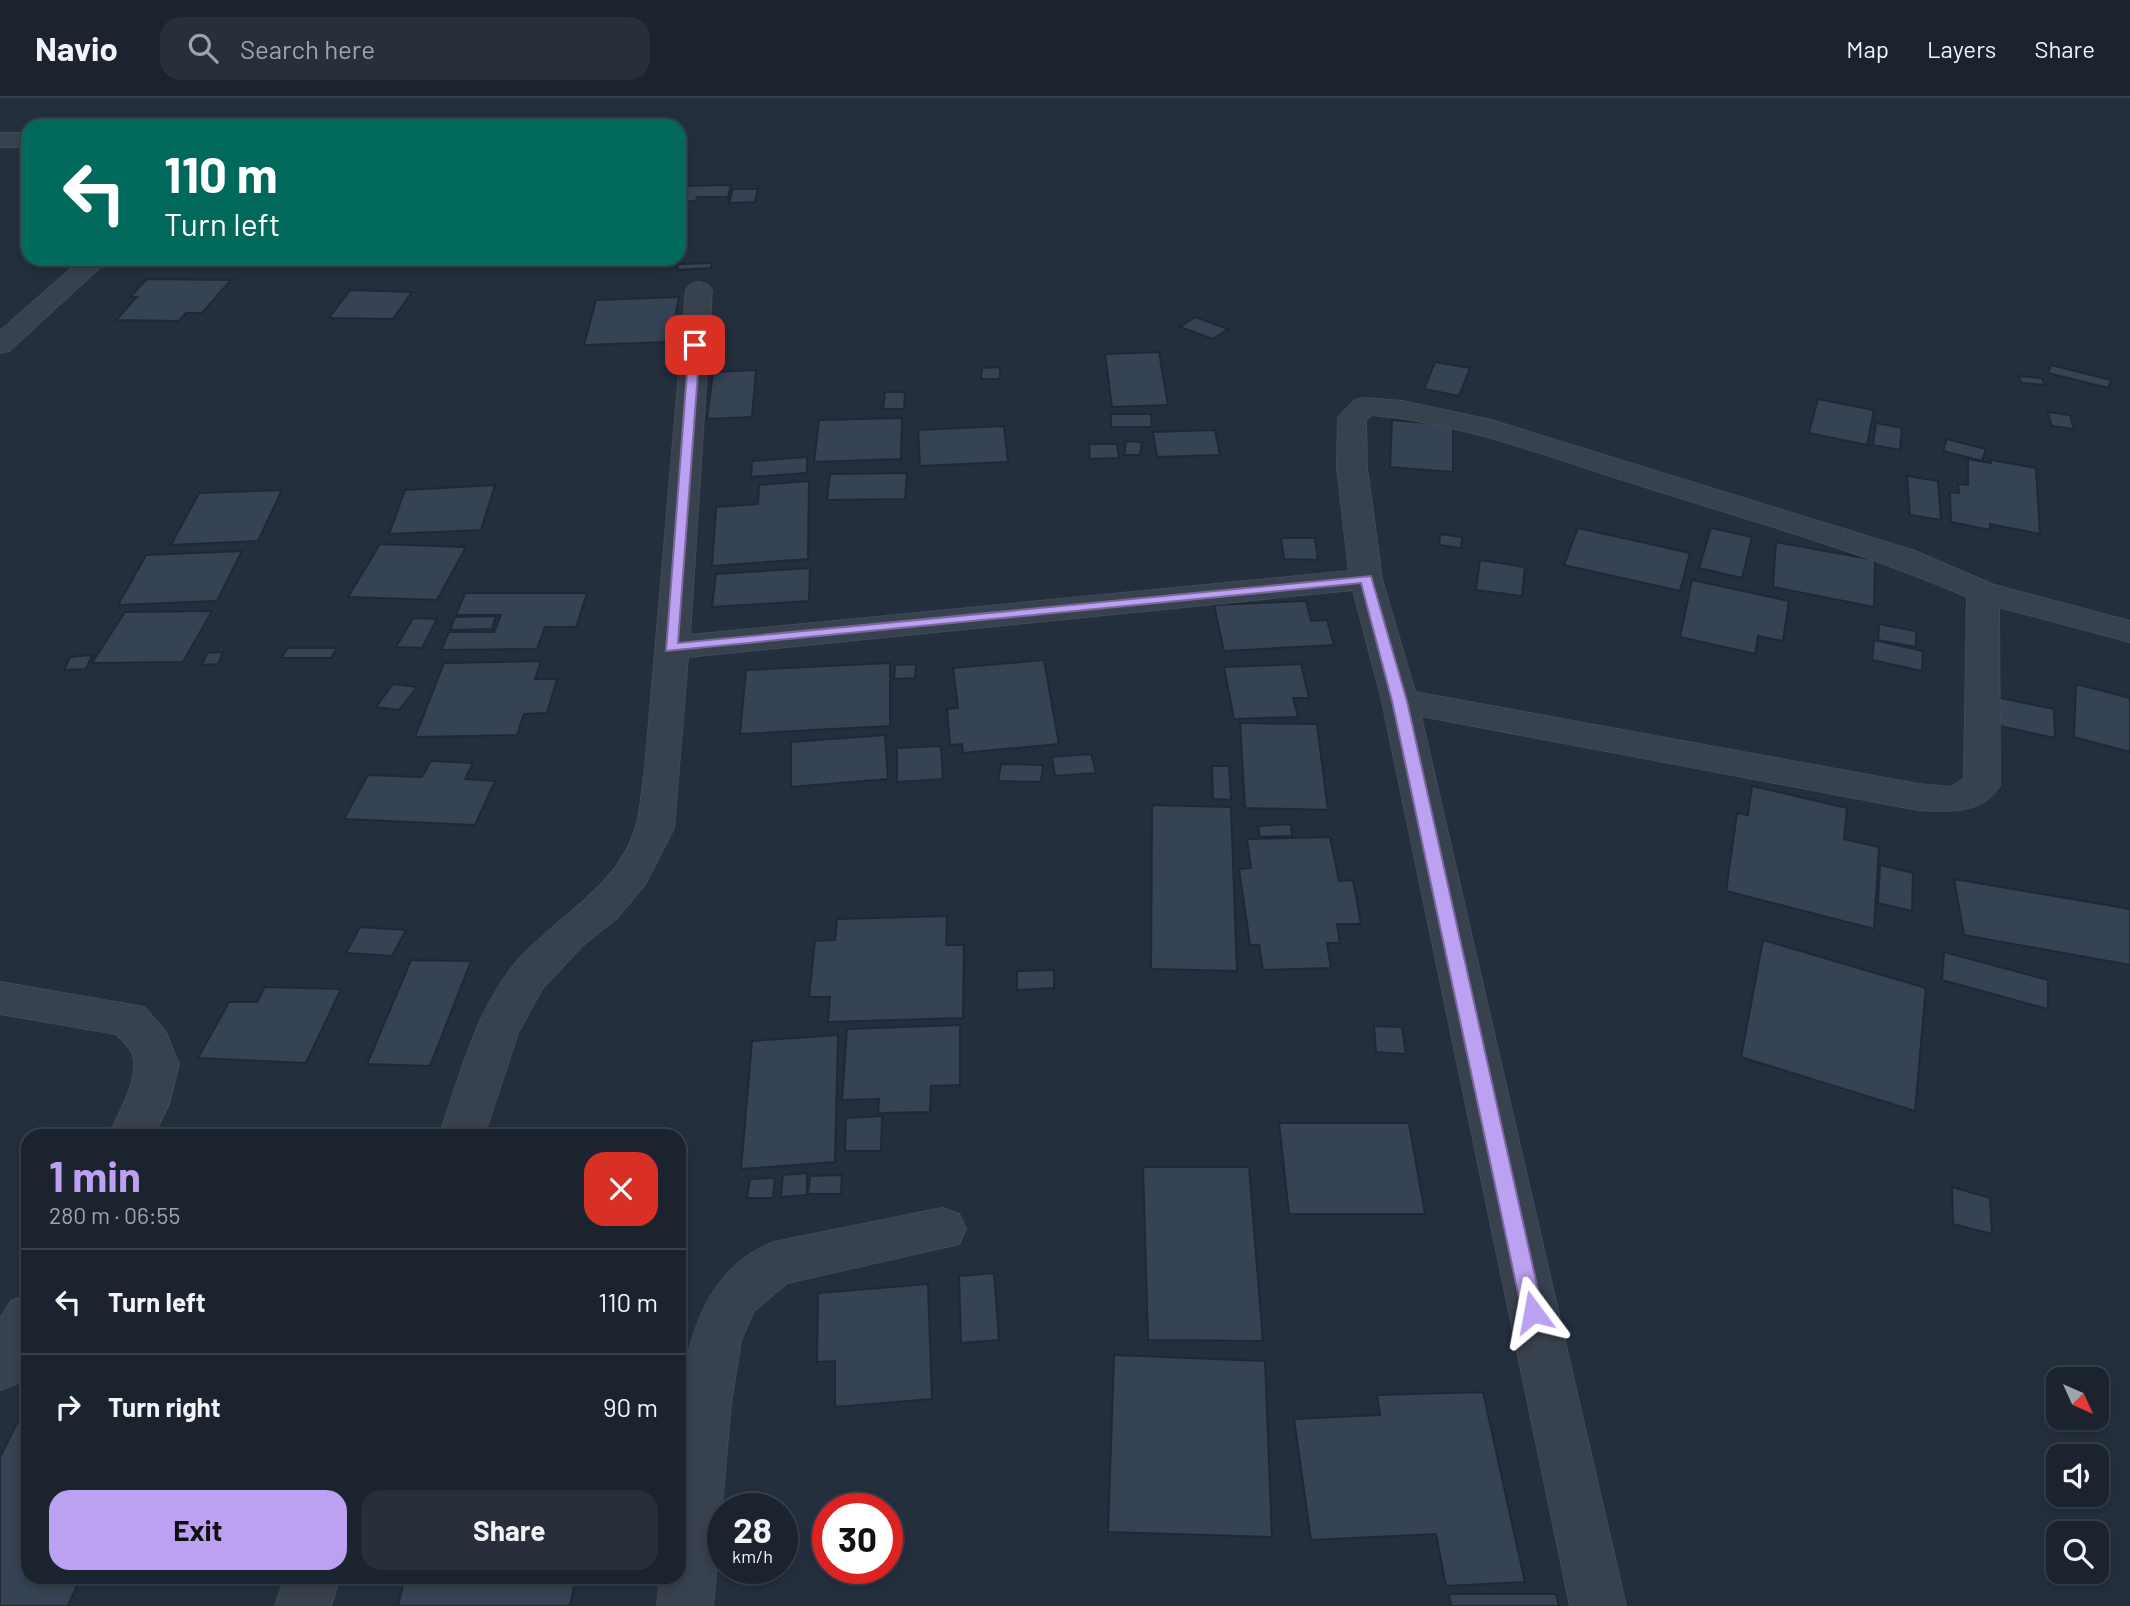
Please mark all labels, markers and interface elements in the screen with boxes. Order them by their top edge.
search box [160,17,650,80]
text: Navio [35,28,118,68]
icon: search [184,29,222,67]
text: Search here [240,33,375,64]
text: Map [1846,34,1889,63]
text: Layers [1927,34,1996,63]
text: Share [2034,34,2095,63]
text: 110 m [164,144,278,203]
icon: left [49,147,140,238]
text: Turn left [164,204,281,242]
pin [665,315,725,375]
icon: arrive [676,326,714,364]
text: 1 min [49,1150,141,1200]
button: close [584,1152,658,1226]
text: 280 m · 06:55 [49,1201,180,1229]
position arrow [1496,1275,1570,1349]
icon: left [49,1283,87,1321]
text: Turn left [108,1286,206,1317]
text: 110 m [598,1286,658,1317]
north arrow [2046,1367,2109,1430]
map controls [2046,1367,2109,1584]
icon: right [49,1388,87,1426]
text: Turn right [108,1391,221,1422]
text: 90 m [603,1391,658,1422]
button: sound [2046,1444,2109,1507]
button: Exit [49,1490,347,1570]
button: Share [361,1490,658,1570]
speed limit sign: 30 [812,1493,903,1584]
text: 28 [733,1508,772,1550]
button: search [2046,1521,2109,1584]
text: km/h [732,1545,773,1567]

